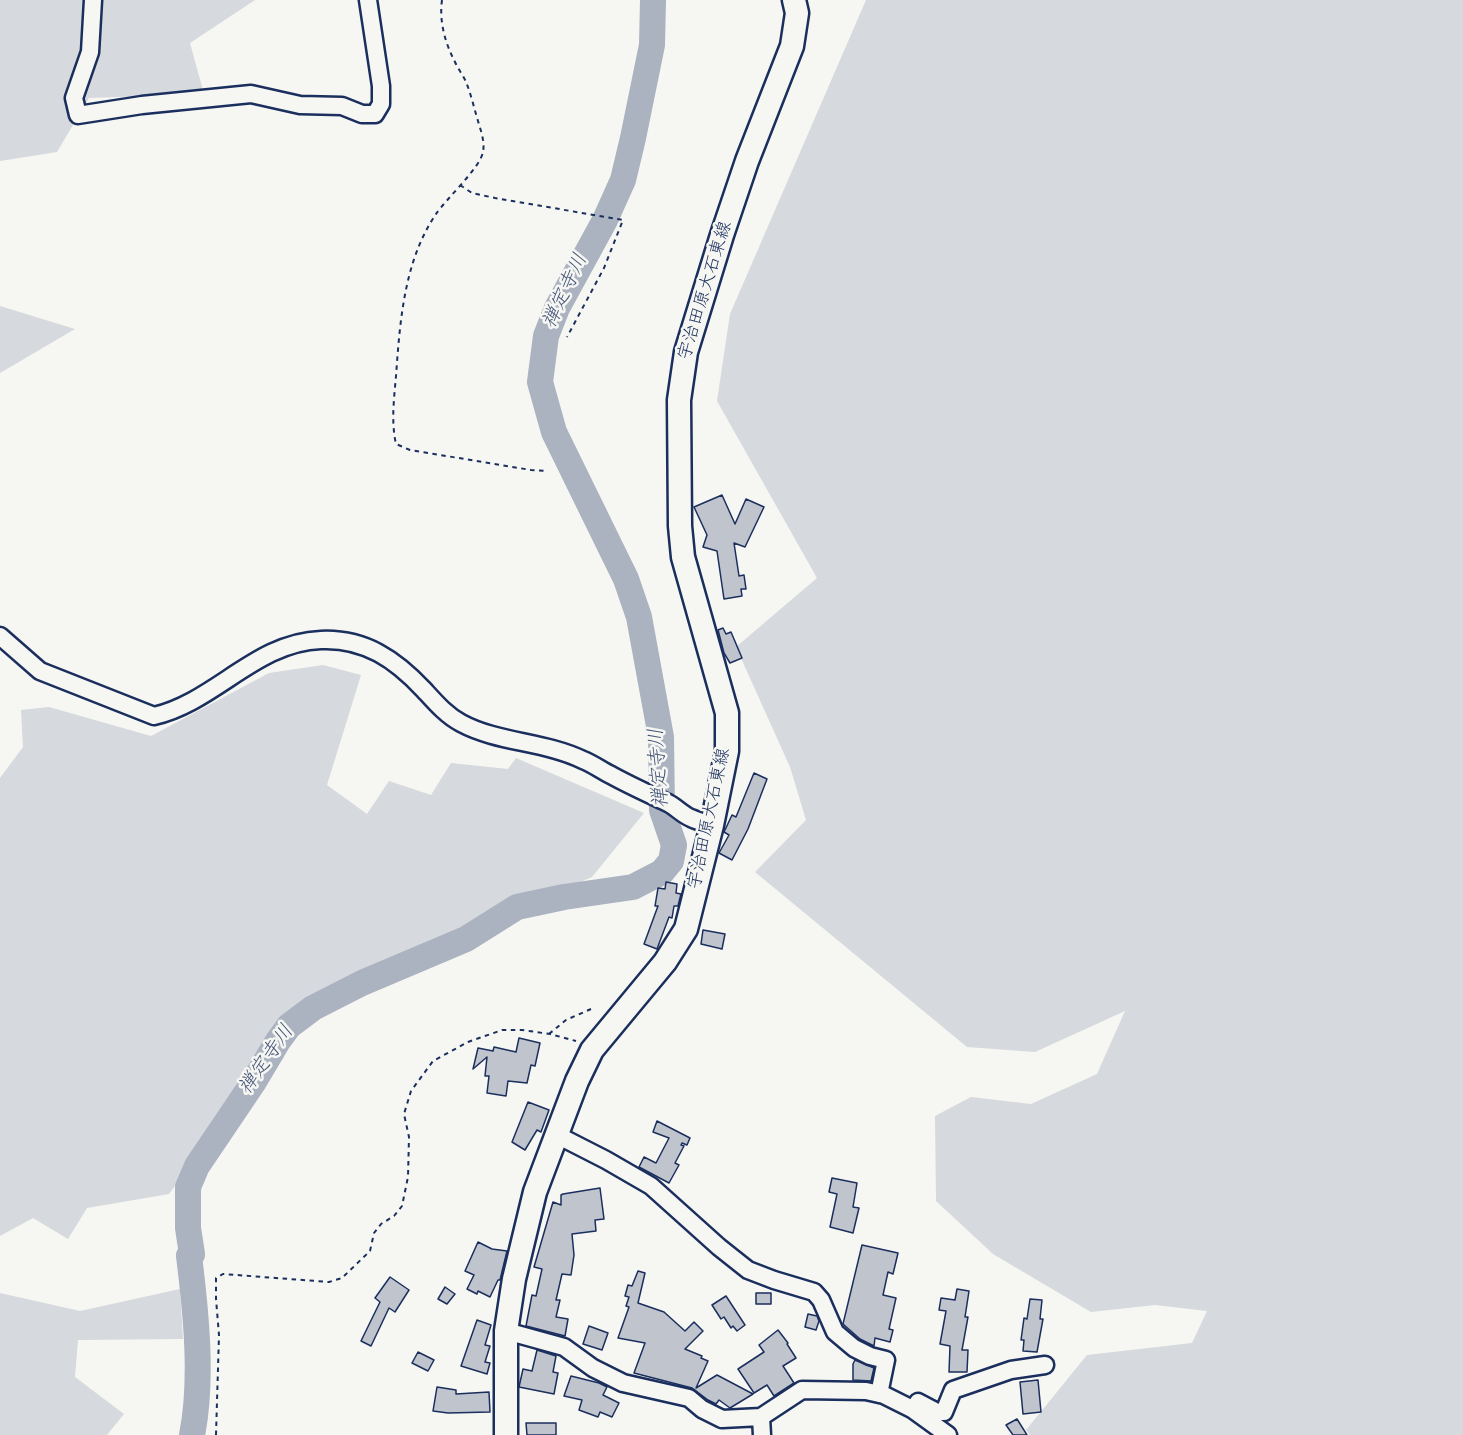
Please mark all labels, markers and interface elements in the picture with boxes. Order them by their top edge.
street label: 宇治田原大石東線 [676,219,738,363]
water label: 禅定寺川 [539,251,595,333]
water label: 禅定寺川 [646,727,676,809]
street label: 宇治田原大石東線 [685,746,737,892]
water label: 禅定寺川 [235,1021,301,1101]

